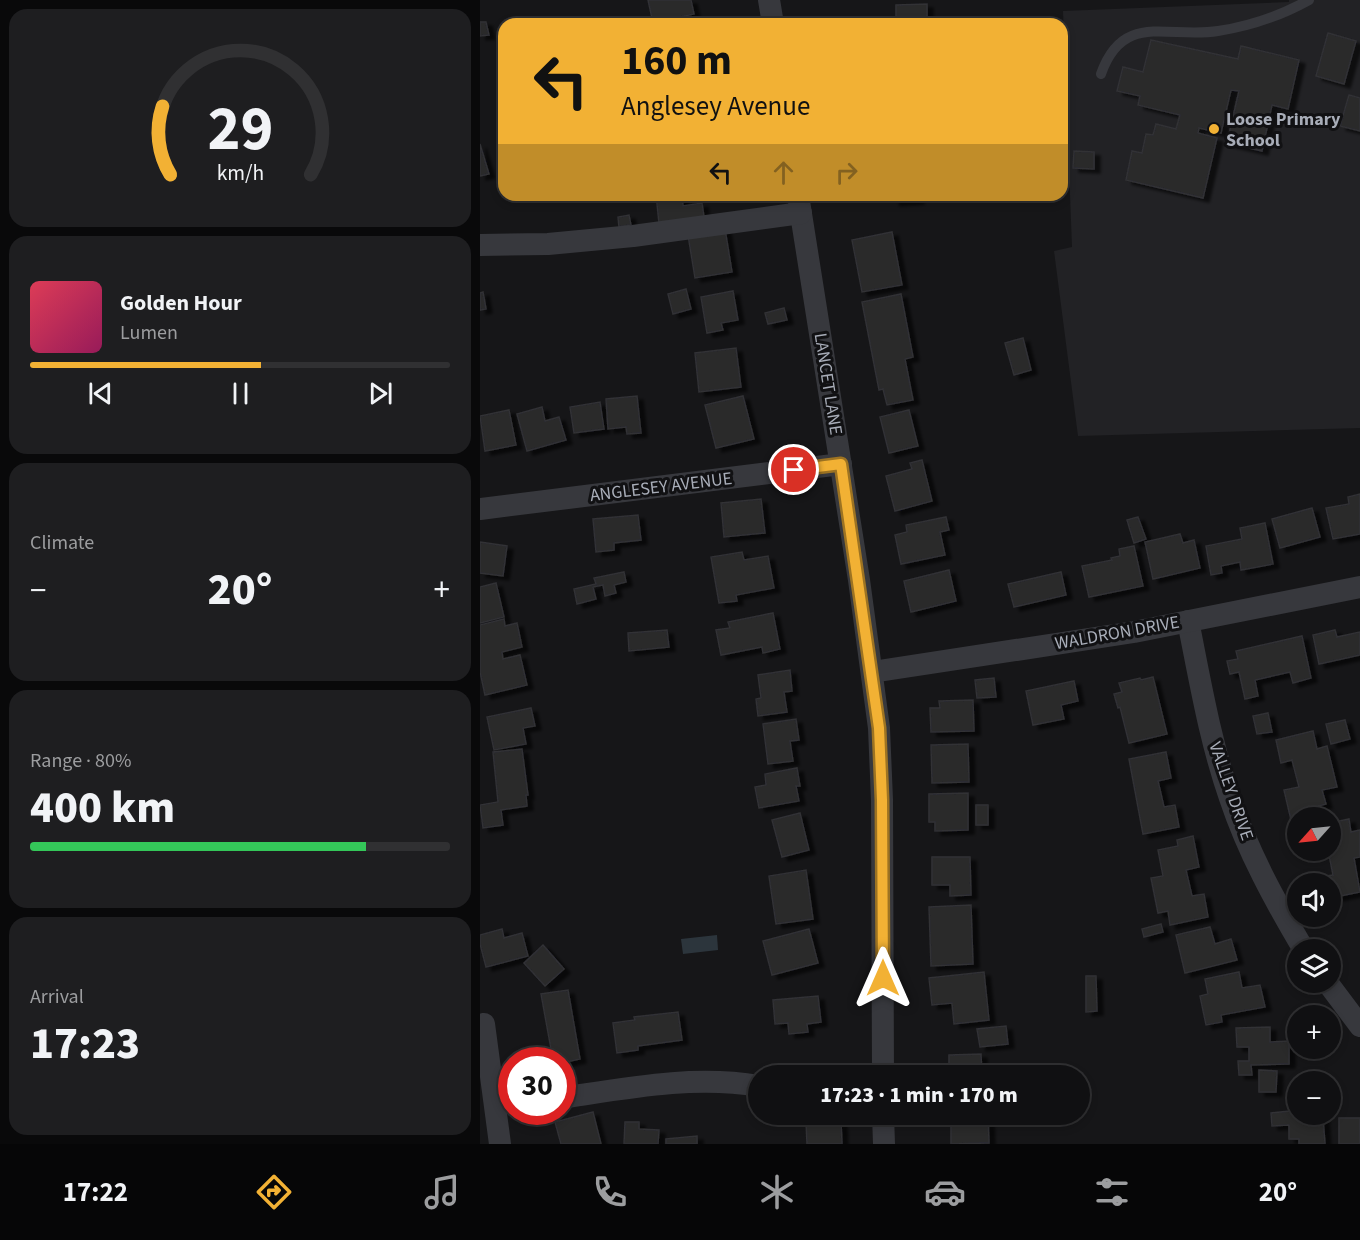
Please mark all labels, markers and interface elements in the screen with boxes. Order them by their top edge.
text: 160 m [621,31,732,91]
icon: left [522,42,600,120]
text: 29 [207,85,273,174]
text: Anglesey Avenue [621,87,810,126]
place label: Loose Primary School [1226,107,1341,153]
marker: Loose Primary School [1207,122,1221,136]
icon: left [704,156,737,189]
icon: ahead [767,156,800,189]
icon: right [830,156,863,189]
text: km/h [216,158,264,189]
text: Golden Hour [120,287,242,319]
text: Lumen [120,319,178,347]
street label: LANCET LANE [808,331,848,437]
icon: previous [84,377,117,410]
icon: pause [224,377,257,410]
icon: next [364,377,397,410]
pin [768,444,819,495]
icon: arrive [777,453,810,486]
street label: ANGLESEY AVENUE [588,466,734,508]
text: Climate [30,529,94,557]
text: 20° [208,558,272,622]
text: − [30,567,46,614]
text: + [434,567,450,614]
street label: WALDRON DRIVE [1053,610,1181,656]
street label: VALLEY DRIVE [1202,738,1260,844]
text: Range · 80% [30,747,131,775]
text: 400 km [30,776,175,840]
north arrow [1287,807,1341,861]
map controls [1287,807,1341,1125]
button: sound [1287,873,1341,927]
button: layers [1287,939,1341,993]
position arrow [851,946,915,1010]
text: Arrival [30,983,84,1011]
button: + [1287,1005,1341,1059]
text: 17:23 [30,1012,140,1076]
speed limit sign: 30 [498,1047,576,1125]
button: − [1287,1071,1341,1125]
text: 17:23 · 1 min · 170 m [820,1079,1018,1111]
icon: directions [253,1171,295,1213]
icon: music [421,1171,463,1213]
icon: phone [589,1171,631,1213]
icon: climate [756,1171,798,1213]
icon: car [924,1171,966,1213]
icon: filters [1091,1171,1133,1213]
text: 17:22 [63,1173,128,1212]
text: 20° [1259,1173,1297,1212]

